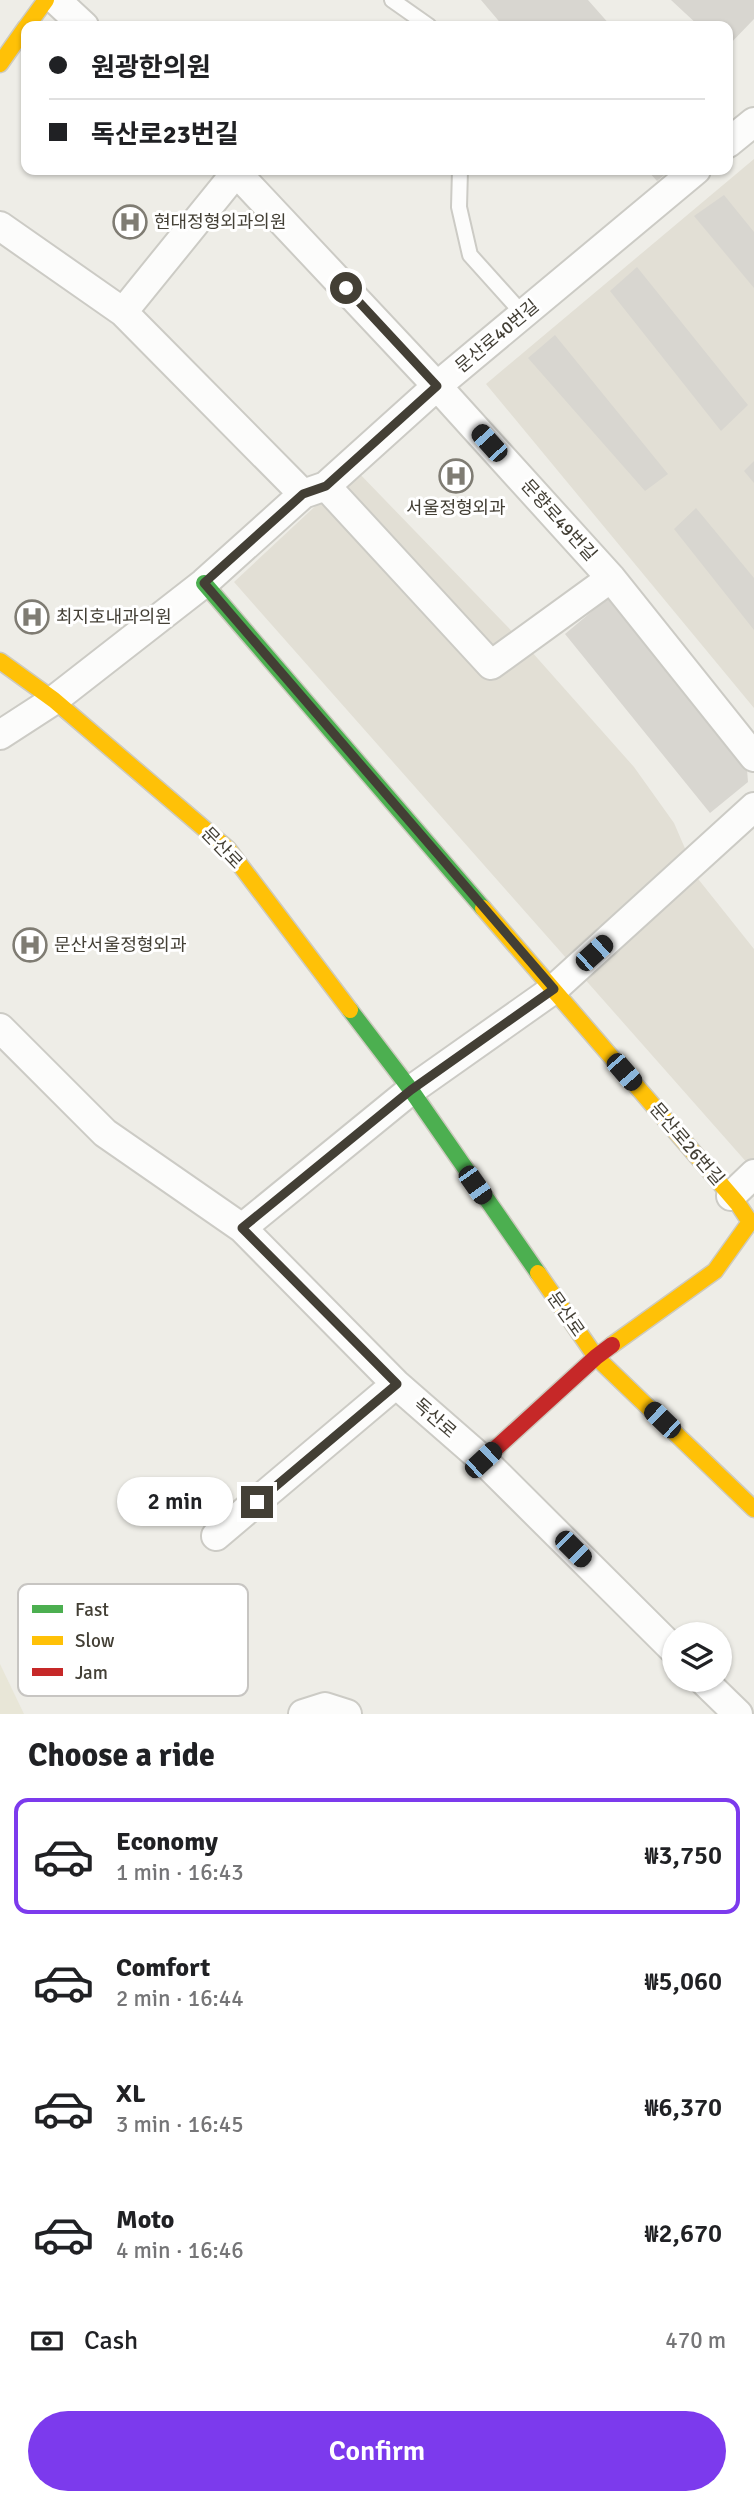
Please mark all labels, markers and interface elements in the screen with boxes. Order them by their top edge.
text: 원광한의원 [91,52,211,84]
text: 독산로23번길 [91,119,239,151]
hospital icon: 현대정형외과의원 [111,203,149,241]
place label: 현대정형외과의원 [154,211,286,233]
route start [330,272,362,304]
street label: 문산로40번길 [451,295,543,377]
car [468,420,511,466]
hospital icon: 서울정형외과 [437,457,475,495]
street label: 문향로49번길 [517,475,601,565]
place label: 서울정형외과 [406,497,506,519]
hospital icon: 최지호내과의원 [13,598,51,636]
place label: 최지호내과의원 [56,606,172,628]
street label: 문산로 [197,822,247,874]
hospital icon: 문산서울정형외과 [11,926,49,964]
car [572,931,617,975]
place label: 문산서울정형외과 [54,934,187,956]
car [603,1049,646,1095]
street label: 문산로26번길 [645,1098,729,1190]
car [455,1162,496,1208]
street label: 문산로 [543,1287,589,1341]
street label: 독산로 [409,1393,461,1443]
car [640,1398,685,1442]
car [461,1438,506,1482]
callout: 2 min [117,1478,232,1526]
route end [241,1486,273,1518]
text: 2 min [147,1487,203,1516]
car [551,1527,596,1571]
legend [18,1584,248,1696]
text: Fast [75,1598,109,1622]
map controls [662,1622,732,1692]
button: layers [662,1622,732,1692]
text: Slow [75,1629,115,1653]
text: Jam [75,1661,108,1685]
text: Choose a ride [28,1736,215,1775]
icon: car [32,1825,95,1888]
text: Economy [116,1826,218,1858]
text: ₩3,750 [644,1840,722,1872]
text: 1 min · 16:43 [116,1858,244,1887]
icon: car [32,1951,95,2014]
text: Comfort [116,1952,210,1984]
text: ₩5,060 [644,1966,722,1998]
text: 2 min · 16:44 [116,1984,244,2013]
icon: car [32,2077,95,2140]
text: XL [116,2078,146,2110]
text: ₩6,370 [644,2092,722,2124]
text: 3 min · 16:45 [116,2110,244,2139]
icon: car [32,2203,95,2266]
text: Moto [116,2204,174,2236]
text: ₩2,670 [644,2218,722,2250]
text: 4 min · 16:46 [116,2236,244,2265]
icon: cash [28,2322,66,2360]
text: Cash [84,2325,138,2357]
text: 470 m [665,2326,726,2355]
button: Confirm [28,2411,726,2491]

